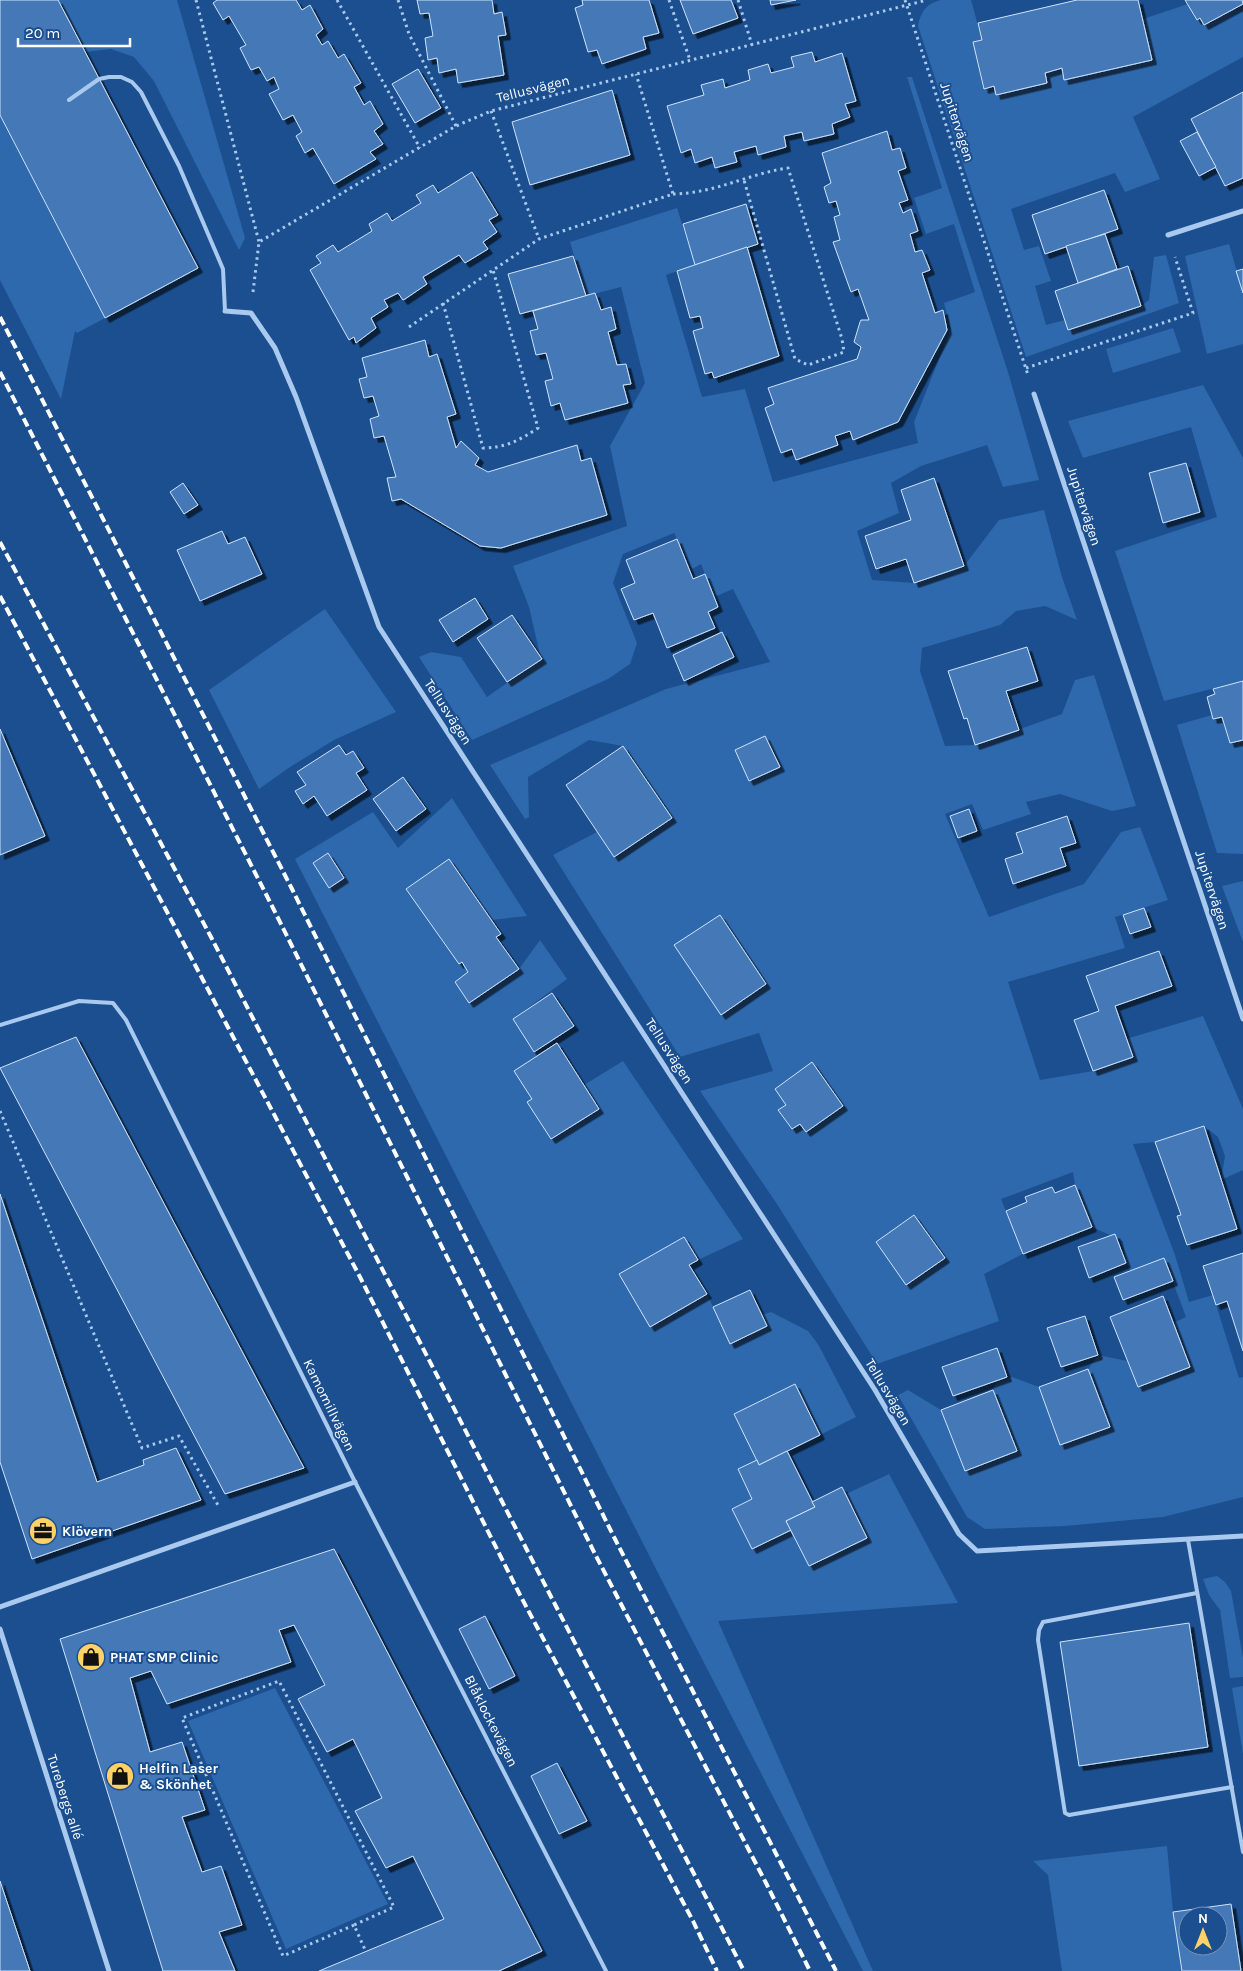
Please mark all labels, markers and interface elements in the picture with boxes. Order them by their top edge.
scale bar [18,15,130,47]
text: 20 m [25,24,60,42]
street label: Tellusvägen [495,72,571,106]
street label: Jupitervägen [936,80,978,164]
street label: Jupitervägen [1063,464,1105,548]
street label: Tellusvägen [420,676,476,748]
street label: Jupitervägen [1191,848,1233,932]
street label: Tellusvägen [641,1015,697,1087]
street label: Tellusvägen [861,1355,915,1429]
street label: Kamomillvägen [299,1356,359,1454]
office icon: Klövern [28,1516,58,1546]
place label: Klövern [62,1523,112,1540]
shop icon: PHAT SMP Clinic [76,1642,106,1672]
place label: PHAT SMP Clinic [110,1649,218,1666]
street label: Blåklockevägen [461,1672,521,1770]
street label: Turebergs allé [43,1752,87,1842]
place label: Helfin Laser & Skönhet [139,1760,218,1793]
shop icon: Helfin Laser & Skönhet [105,1761,135,1791]
north arrow [1178,1906,1228,1956]
text: N [1198,1910,1208,1927]

